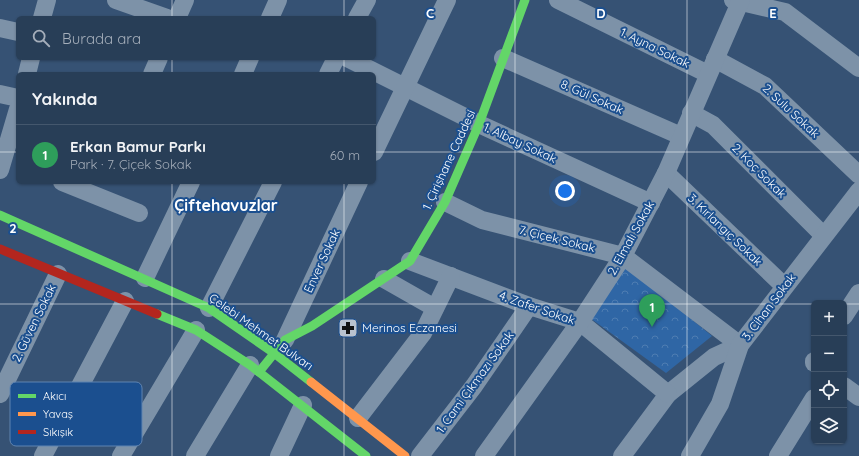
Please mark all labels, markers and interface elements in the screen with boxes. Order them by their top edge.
text: C [426,5,434,21]
text: D [596,5,606,21]
text: E [769,5,777,21]
search box [16,16,376,60]
street label: 1. Ayna Sokak [618,24,693,71]
icon: search [30,27,52,49]
text: Burada ara [62,29,141,48]
street label: 8. Gül Sokak [558,76,626,117]
street label: 2. Sulu Sokak [760,80,823,141]
text: Yakında [32,88,97,109]
street label: 1. Çirişhane Caddesi [419,107,478,212]
street label: 1. Albay Sokak [481,119,559,166]
text: Erkan Bamur Parkı [70,137,206,156]
street label: 2. Koç Sokak [729,140,790,201]
text: 1 [42,147,48,163]
text: 60 m [330,147,360,163]
text: Park · 7. Çiçek Sokak [70,156,192,172]
your location [555,181,575,201]
street label: 3. Kırlangıç Sokak [685,190,766,269]
district label: Çiftehavuzlar [174,195,278,215]
street label: 2. Elmalı Sokak [604,198,657,277]
text: 2 [9,220,17,236]
street label: 7. Çiçek Sokak [517,222,597,255]
street label: Enver Sokak [300,226,343,295]
street label: 3. Cihan Sokak [738,270,799,343]
street label: 2. Güven Sokak [8,281,59,364]
street label: 4. Zafer Sokak [497,288,577,328]
street label: Çelebi Mehmet Bulvarı [206,290,316,373]
pin: 1 [639,294,665,327]
map controls [811,300,847,444]
button: + [811,300,847,336]
pharmacy icon: Merinos Eczanesi [337,317,359,339]
place label: Merinos Eczanesi [362,320,457,335]
street label: 1. Cami Çıkmazı Sokak [433,328,517,436]
button: − [811,336,847,372]
button: locate [811,372,847,408]
legend [10,382,142,446]
text: Akıcı [43,389,66,403]
text: Yavaş [43,407,73,421]
button: layers [811,408,847,444]
text: Sıkışık [43,425,73,439]

